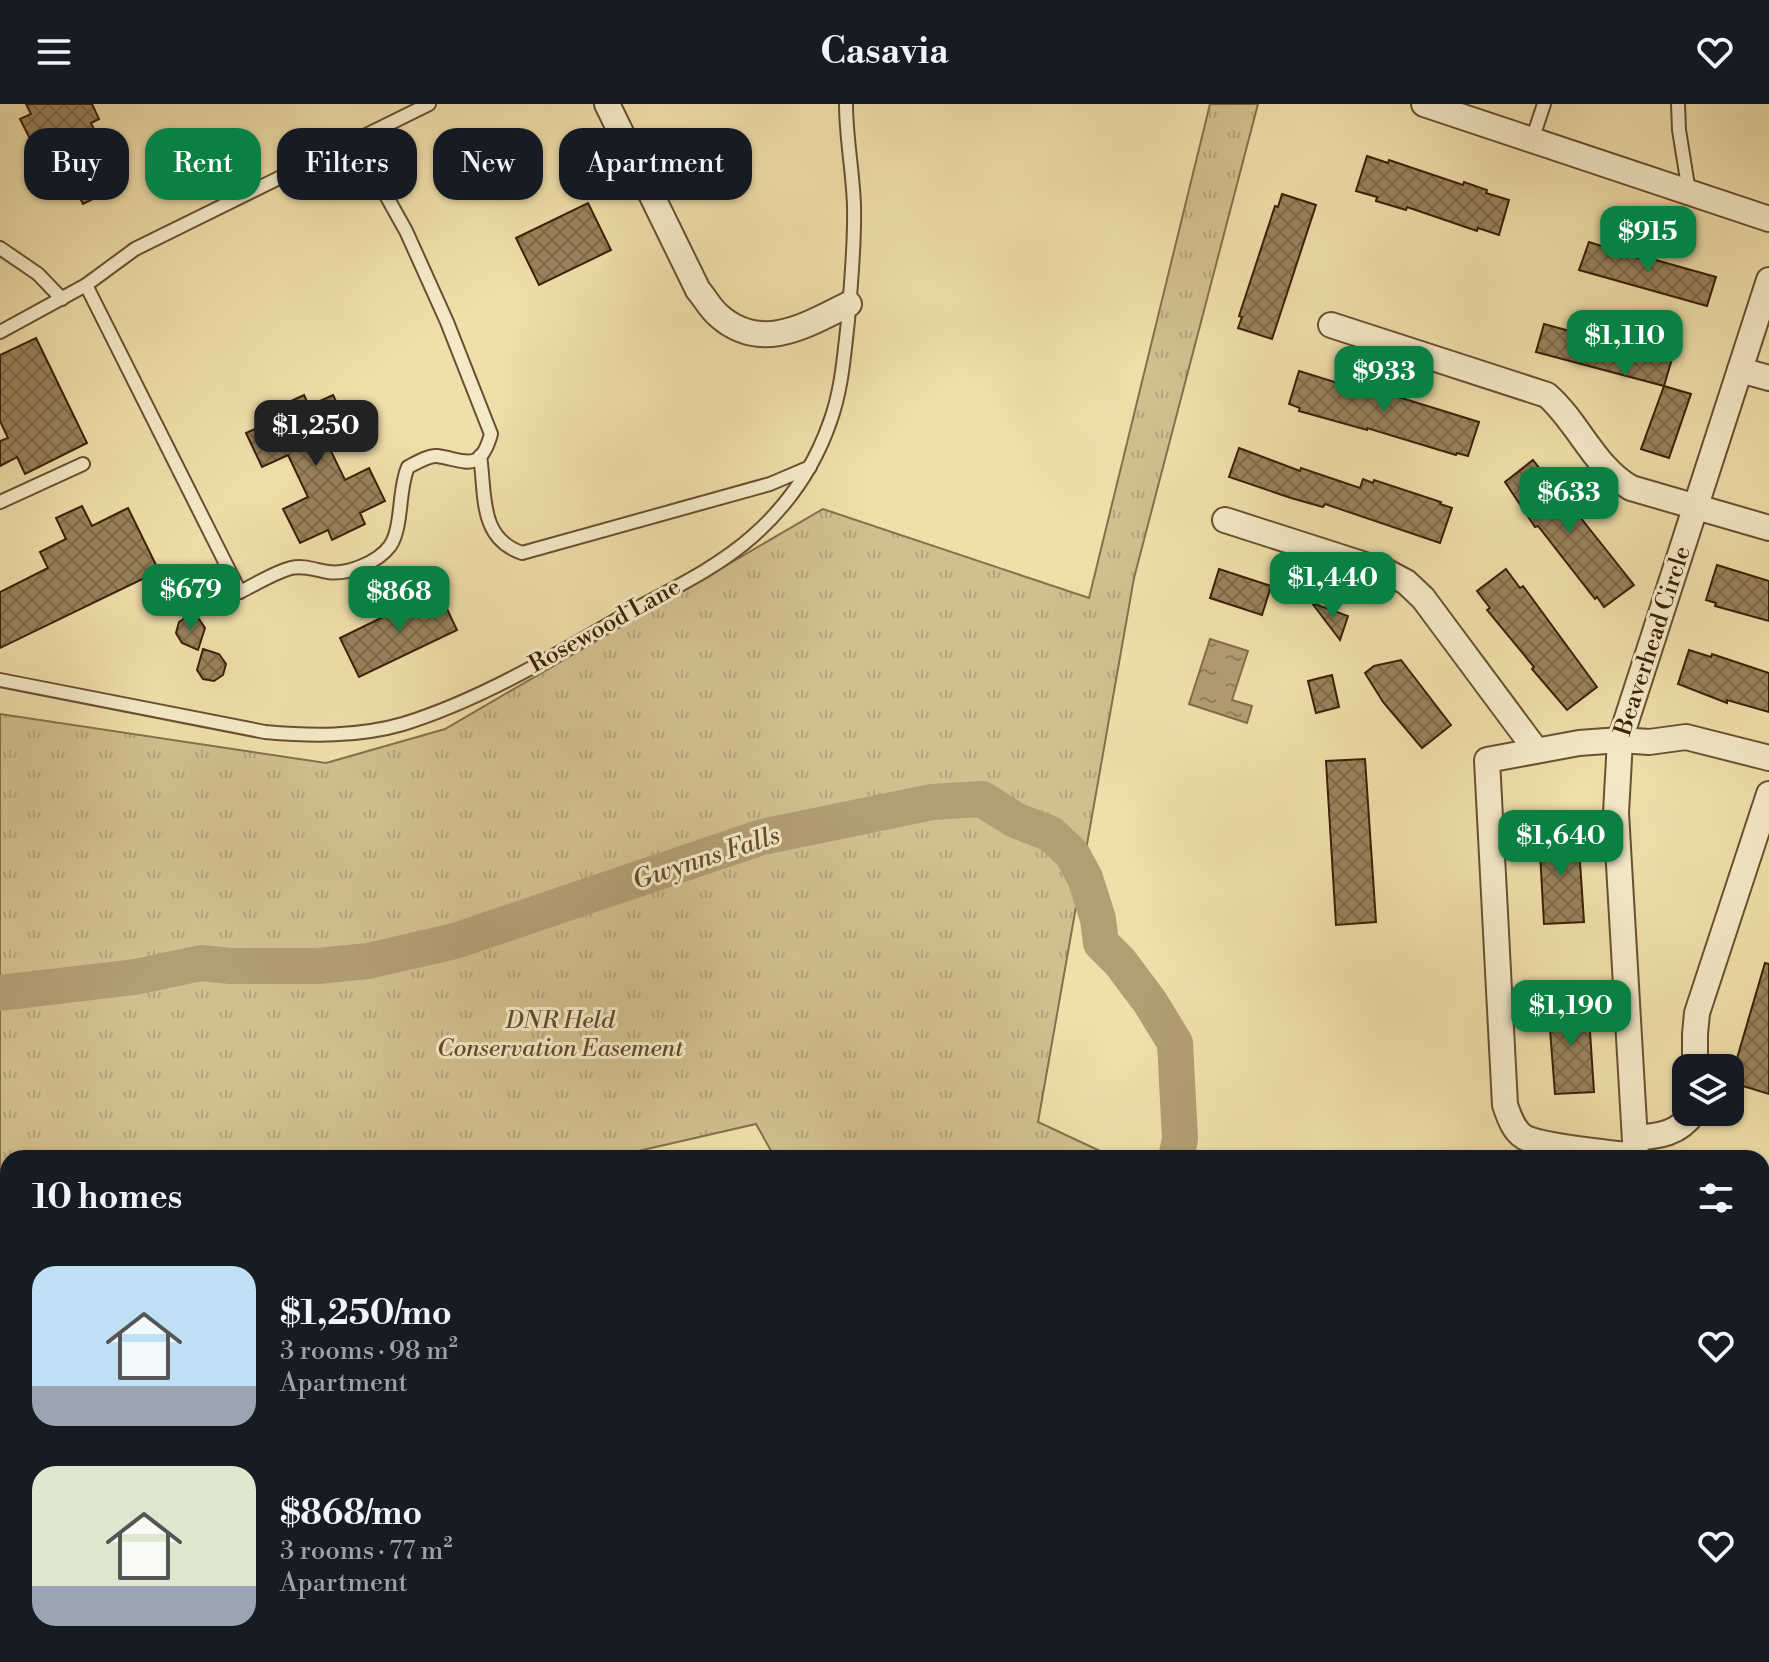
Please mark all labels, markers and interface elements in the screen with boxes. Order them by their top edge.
icon: menu [32,30,76,74]
text: Casavia [820,30,949,75]
icon: heart [1693,30,1737,74]
chip: Buy [24,128,129,200]
chip: Rent [145,128,261,200]
chip: Filters [277,128,417,200]
chip: New [433,128,543,200]
chip: Apartment [559,128,752,200]
pin: $915 [1601,206,1695,274]
text: $915 [1618,216,1678,248]
pin: $1,110 [1560,310,1690,378]
text: $1,110 [1585,320,1665,352]
pin: $933 [1337,346,1431,414]
text: $933 [1352,356,1416,388]
pin: $1,250 [251,400,381,468]
text: $1,250 [272,410,360,442]
pin: $633 [1522,467,1616,535]
text: $633 [1537,477,1601,509]
street label: Beaverhead Circle [1608,542,1698,740]
pin: $1,440 [1268,552,1398,620]
text: $1,440 [1288,562,1378,594]
pin: $679 [144,564,238,632]
pin: $868 [352,566,446,634]
street label: Rosewood Lane [524,572,686,680]
text: $679 [160,574,222,606]
text: $868 [367,576,431,608]
pin: $1,640 [1496,810,1626,878]
water label: Gwynns Falls [628,819,784,897]
text: $1,640 [1516,820,1606,852]
pin: $1,190 [1506,980,1636,1048]
text: $1,190 [1529,990,1613,1022]
park label: DNR Held Conservation Easement [437,1006,684,1064]
map controls [1672,1054,1744,1126]
button: layers [1672,1054,1744,1126]
icon: filters [1694,1176,1738,1220]
text: 10 homes [32,1177,182,1219]
text: $1,250/mo [280,1293,452,1335]
icon: home [96,1298,192,1394]
icon: heart [1694,1324,1738,1368]
text: 3 rooms · 98 m² [280,1335,458,1367]
text: Apartment [280,1367,408,1399]
text: $868/mo [280,1493,422,1535]
icon: home [96,1498,192,1594]
icon: heart [1694,1524,1738,1568]
text: 3 rooms · 77 m² [280,1535,452,1567]
text: Apartment [280,1567,408,1599]

